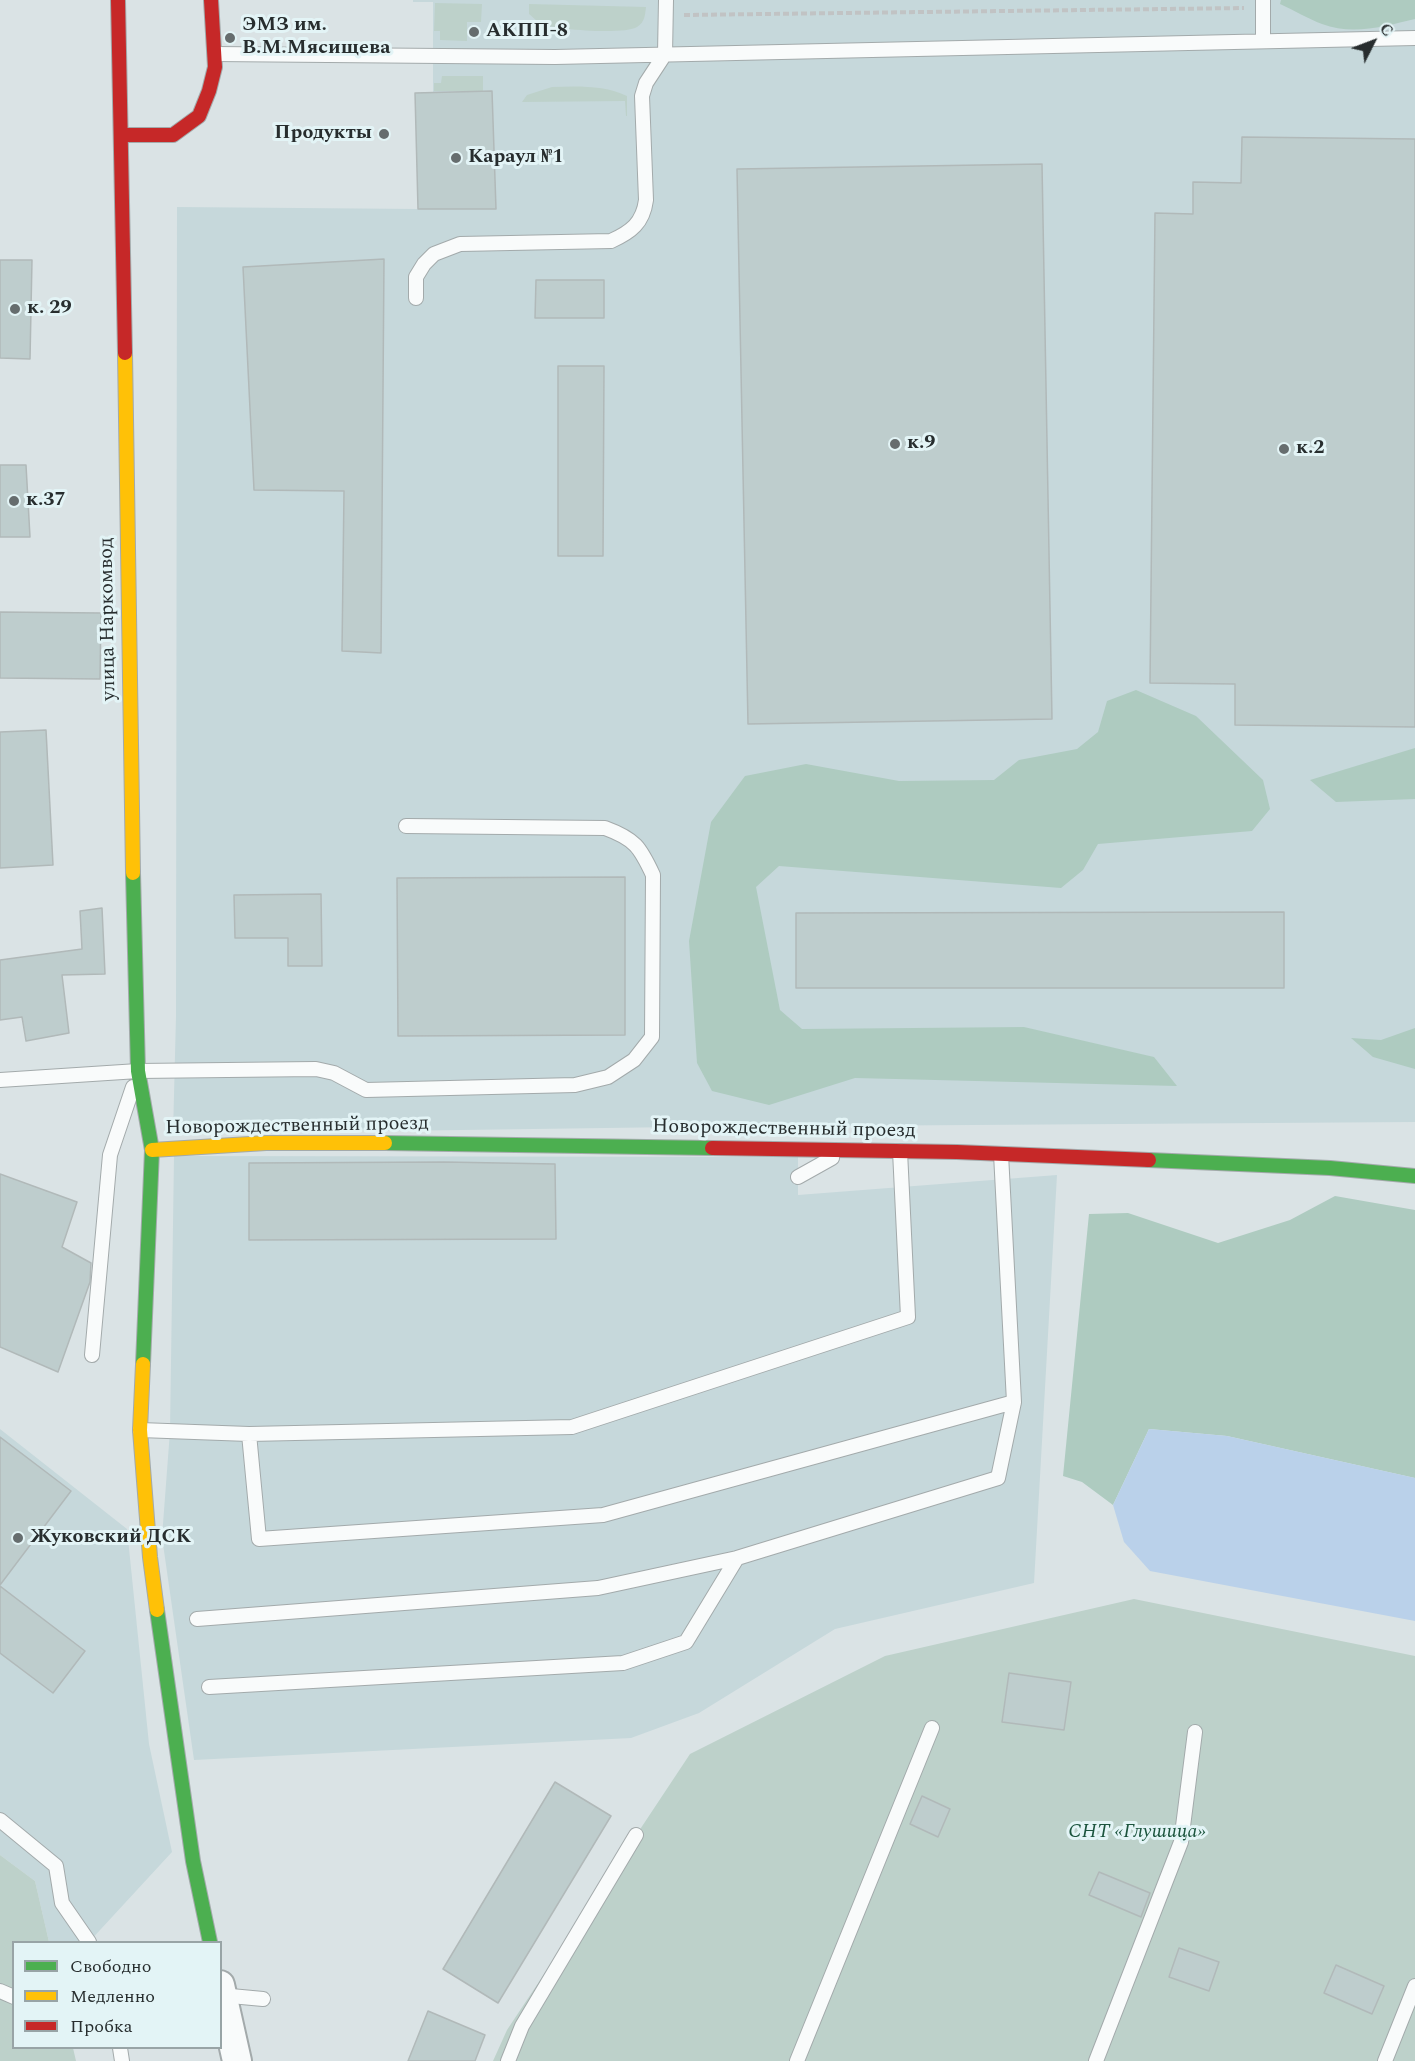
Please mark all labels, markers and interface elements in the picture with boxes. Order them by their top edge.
north arrow [1343,12,1403,72]
place label: ЭМЗ им. В.М.Мясищева [242,14,391,61]
text: С [1374,18,1399,42]
place label: АКПП-8 [486,20,568,44]
marker: АКПП-8 [467,25,481,39]
marker: ЭМЗ им. В.М.Мясищева [223,31,237,45]
place label: Продукты [274,122,372,146]
marker: Продукты [377,127,391,141]
place label: Караул №1 [468,146,563,170]
marker: Караул №1 [449,151,463,165]
place label: к. 29 [27,297,72,321]
marker: к. 29 [8,302,22,316]
place label: к.9 [907,432,935,456]
marker: к.9 [888,437,902,451]
place label: к.2 [1296,437,1324,461]
marker: к.2 [1277,442,1291,456]
place label: к.37 [26,489,66,513]
marker: к.37 [7,494,21,508]
street label: улица Наркомвод [96,537,122,701]
street label: Новорождественный проезд [165,1113,429,1141]
street label: Новорождественный проезд [652,1116,916,1144]
place label: Жуковский ДСК [30,1526,191,1550]
marker: Жуковский ДСК [11,1531,25,1545]
park label: СНТ «Глушица» [1068,1821,1206,1845]
legend [12,1941,222,2049]
text: Свободно [70,1953,151,1980]
text: Медленно [70,1983,155,2010]
text: Пробка [70,2013,132,2040]

